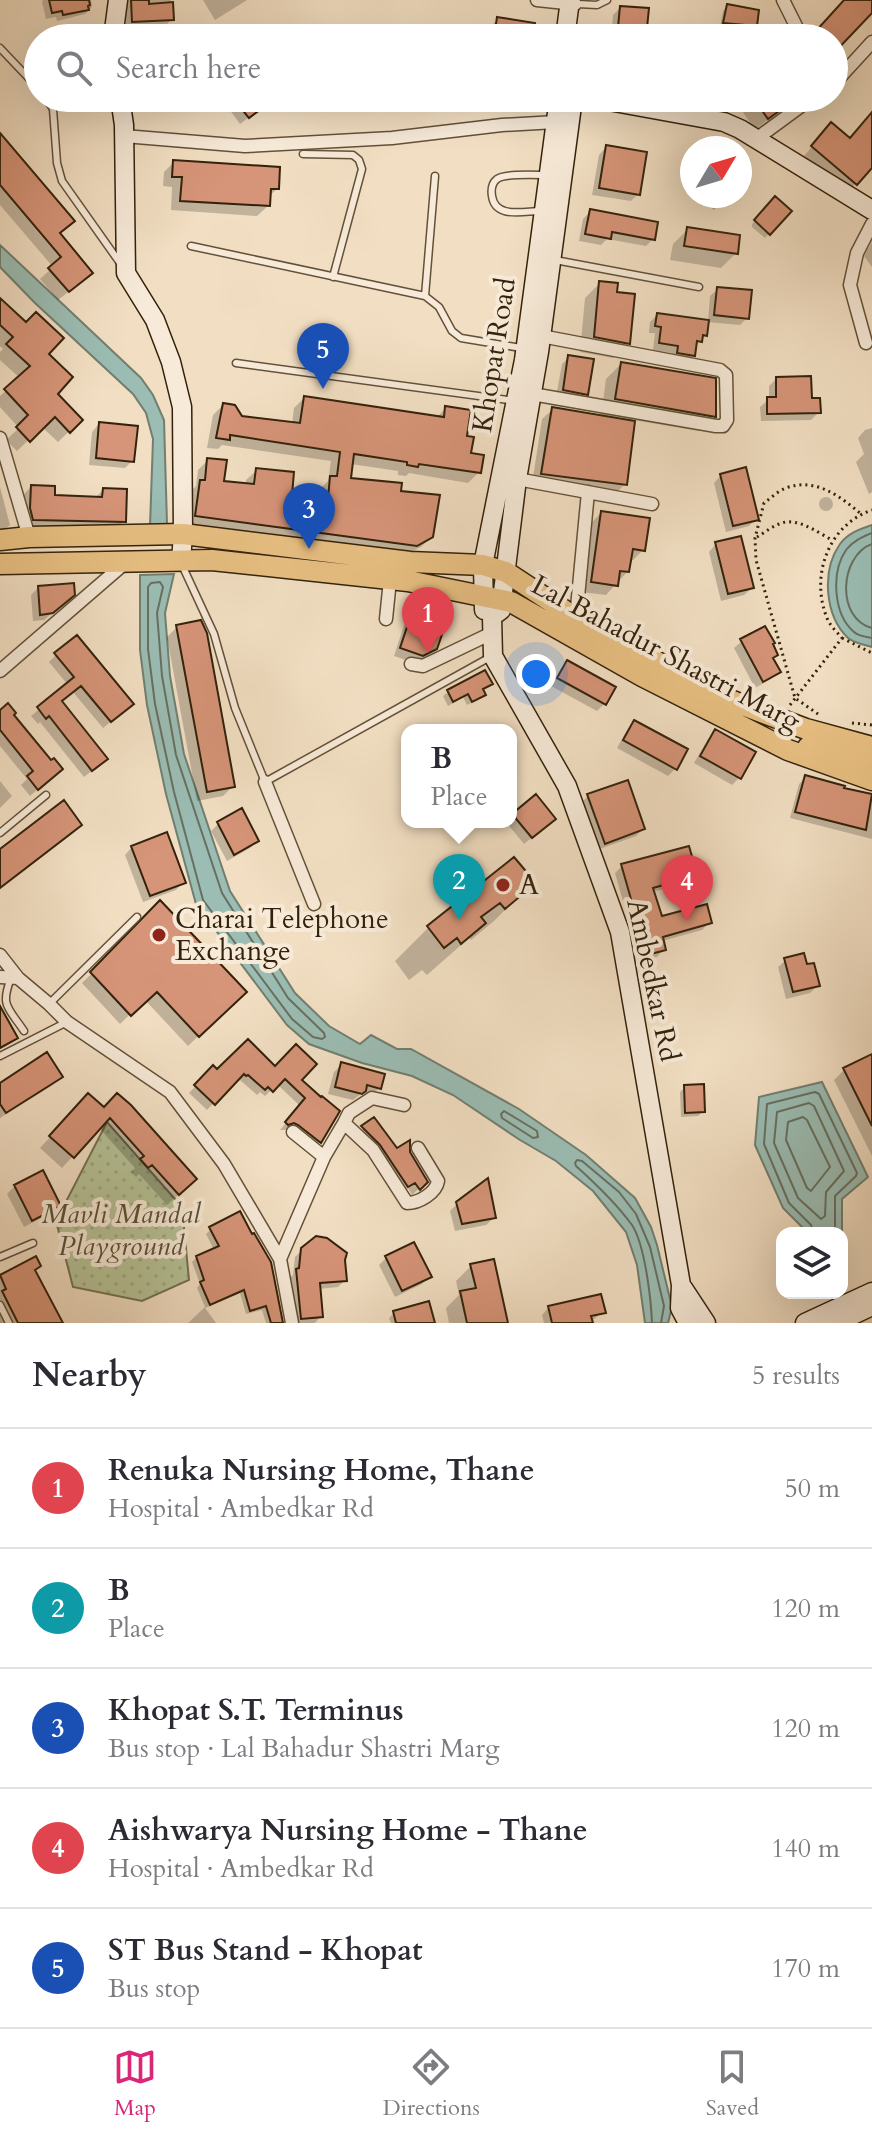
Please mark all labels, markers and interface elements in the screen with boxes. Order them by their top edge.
search box [24,24,848,112]
icon: search [52,46,96,90]
text: Search here [116,48,261,89]
north arrow [680,136,752,208]
street label: Khopat Road [463,275,525,435]
pin: 5 [297,323,349,389]
pin: 3 [283,483,335,549]
street label: Lal Bahadur Shastri Marg [525,566,808,740]
pin: 1 [402,587,454,653]
your location [516,654,556,694]
popup [401,724,517,828]
text: B [431,738,452,779]
text: Place [431,779,487,814]
pin: 2 [433,854,485,920]
pin: 4 [661,855,713,921]
place label: A [519,866,539,904]
marker: A [494,876,512,894]
street label: Ambedkar Rd [617,895,689,1065]
place label: Charai Telephone Exchange [175,900,389,970]
marker: Charai Telephone Exchange [150,926,168,944]
park label: Mavli Mandal Playground [41,1195,202,1265]
map controls [776,1227,848,1299]
button: layers [776,1227,848,1299]
text: Nearby [32,1352,147,1398]
text: 5 results [752,1358,840,1393]
text: Renuka Nursing Home, Thane [108,1450,535,1491]
text: 1 [51,1471,65,1506]
text: 50 m [784,1471,840,1506]
text: Hospital · Ambedkar Rd [108,1491,374,1526]
text: B [108,1570,130,1611]
text: 2 [51,1591,65,1626]
text: 120 m [771,1591,840,1626]
text: Place [108,1611,165,1646]
text: Khopat S.T. Terminus [108,1690,404,1731]
text: 3 [51,1711,65,1746]
text: 120 m [771,1711,840,1746]
text: Bus stop · Lal Bahadur Shastri Marg [108,1731,500,1766]
text: Aishwarya Nursing Home - Thane [108,1810,588,1851]
text: 4 [51,1831,65,1866]
text: 140 m [771,1831,840,1866]
text: Hospital · Ambedkar Rd [108,1851,374,1886]
text: ST Bus Stand - Khopat [108,1930,423,1971]
text: 5 [51,1951,65,1986]
text: 170 m [771,1951,840,1986]
text: Bus stop [108,1971,200,2006]
tab: Map [113,2045,157,2123]
tab: Directions [383,2045,480,2123]
tab: Saved [706,2045,759,2123]

